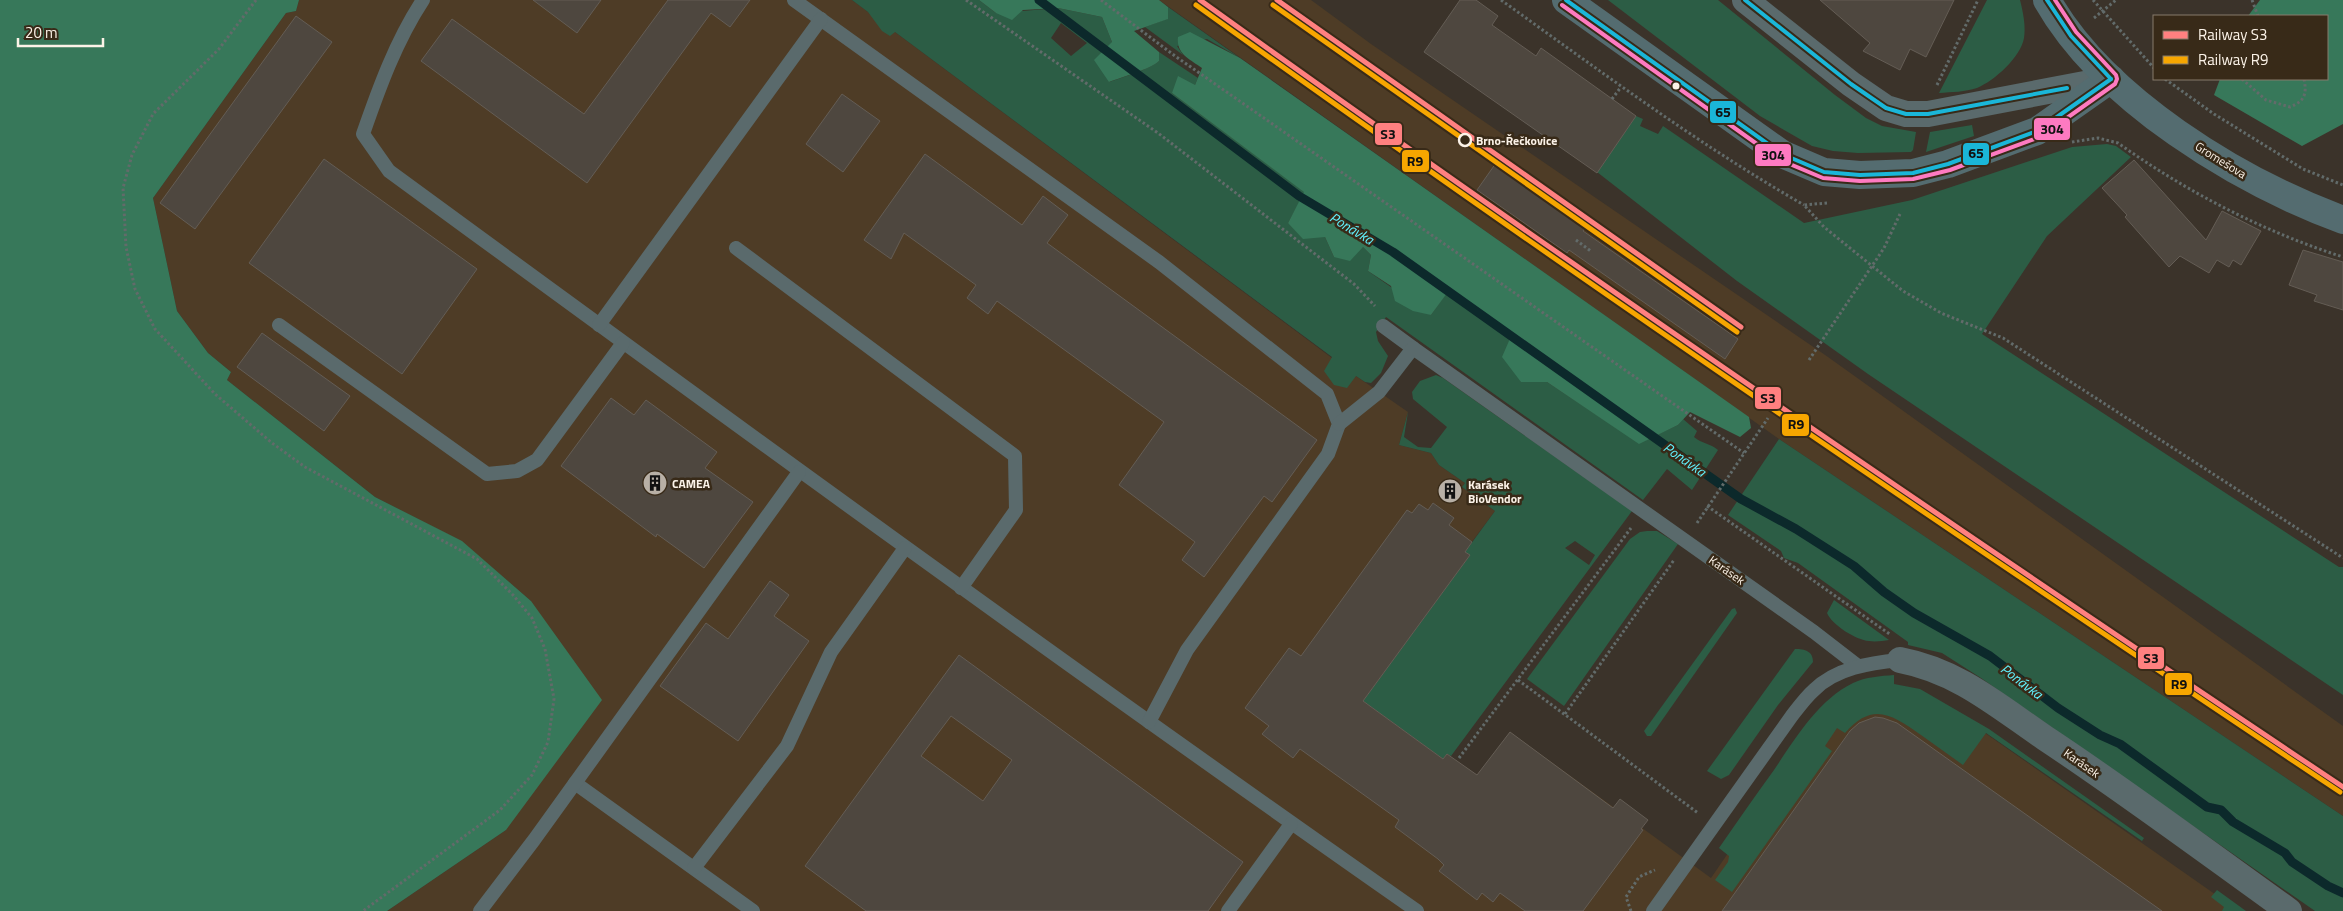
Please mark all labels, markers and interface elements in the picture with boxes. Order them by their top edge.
scale bar [18,15,102,47]
legend [2153,15,2328,80]
text: 20 m [25,21,58,44]
text: Railway S3 [2198,23,2267,46]
text: Railway R9 [2198,48,2269,71]
unlabelled marker [1671,81,1681,91]
line badge: 65 [1709,100,1737,124]
text: 65 [1715,101,1731,122]
line badge: 304 [2033,117,2071,141]
text: 304 [2040,118,2064,139]
line badge: S3 [1374,122,1403,146]
text: S3 [1380,123,1396,144]
place label: Brno-Řečkovice [1476,131,1557,150]
marker: Brno-Řečkovice [1458,133,1472,147]
street label: Gromešova [2192,137,2250,183]
line badge: 65 [1962,142,1990,166]
text: 65 [1968,142,1984,163]
line badge: 304 [1754,143,1792,167]
text: 304 [1761,144,1785,165]
line badge: R9 [1401,149,1430,173]
text: R9 [1407,150,1423,171]
water label: Ponávka [1326,207,1379,250]
line badge: S3 [1754,386,1782,410]
text: S3 [1760,387,1776,408]
line badge: R9 [1781,413,1810,437]
text: R9 [1788,413,1804,434]
water label: Ponávka [1659,437,1711,482]
building icon: CAMEA [642,470,668,496]
place label: CAMEA [672,474,711,493]
place label: Karásek BioVendor [1468,475,1522,508]
building icon: Karásek BioVendor [1437,478,1463,504]
street label: Karásek [1705,551,1749,590]
line badge: S3 [2137,646,2165,670]
text: S3 [2143,647,2159,668]
water label: Ponávka [1997,658,2048,704]
line badge: R9 [2164,672,2193,696]
text: R9 [2171,673,2187,694]
street label: Karásek [2060,744,2104,783]

